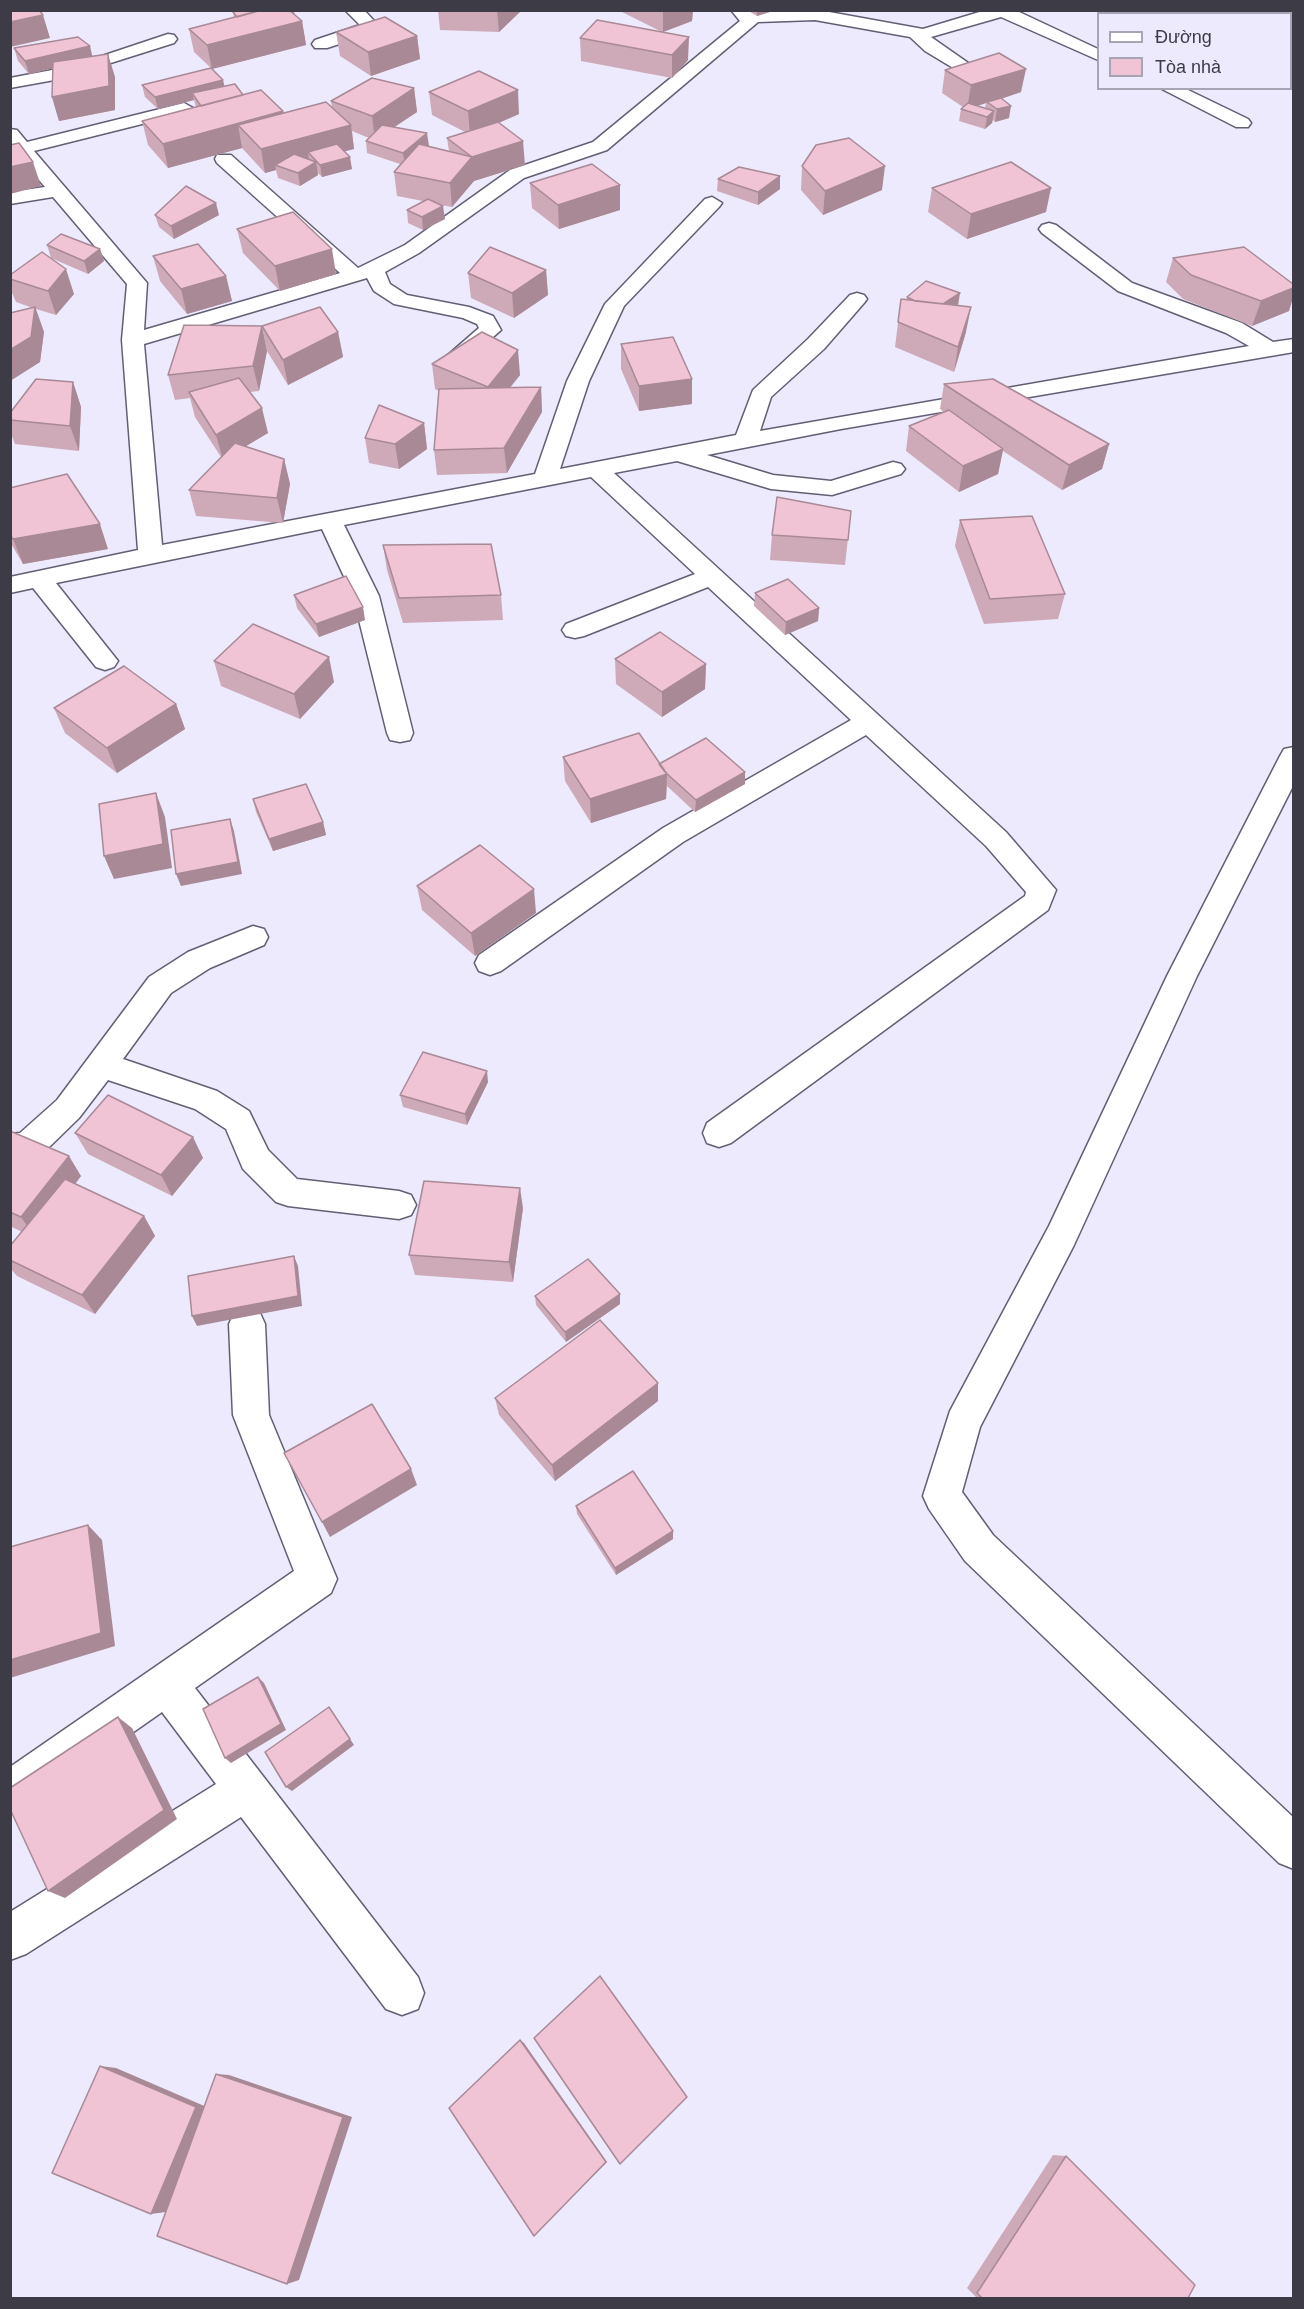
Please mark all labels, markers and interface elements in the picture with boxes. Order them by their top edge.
legend [1097,12,1292,90]
text: Đường [1155,27,1212,47]
text: Tòa nhà [1155,57,1221,77]

